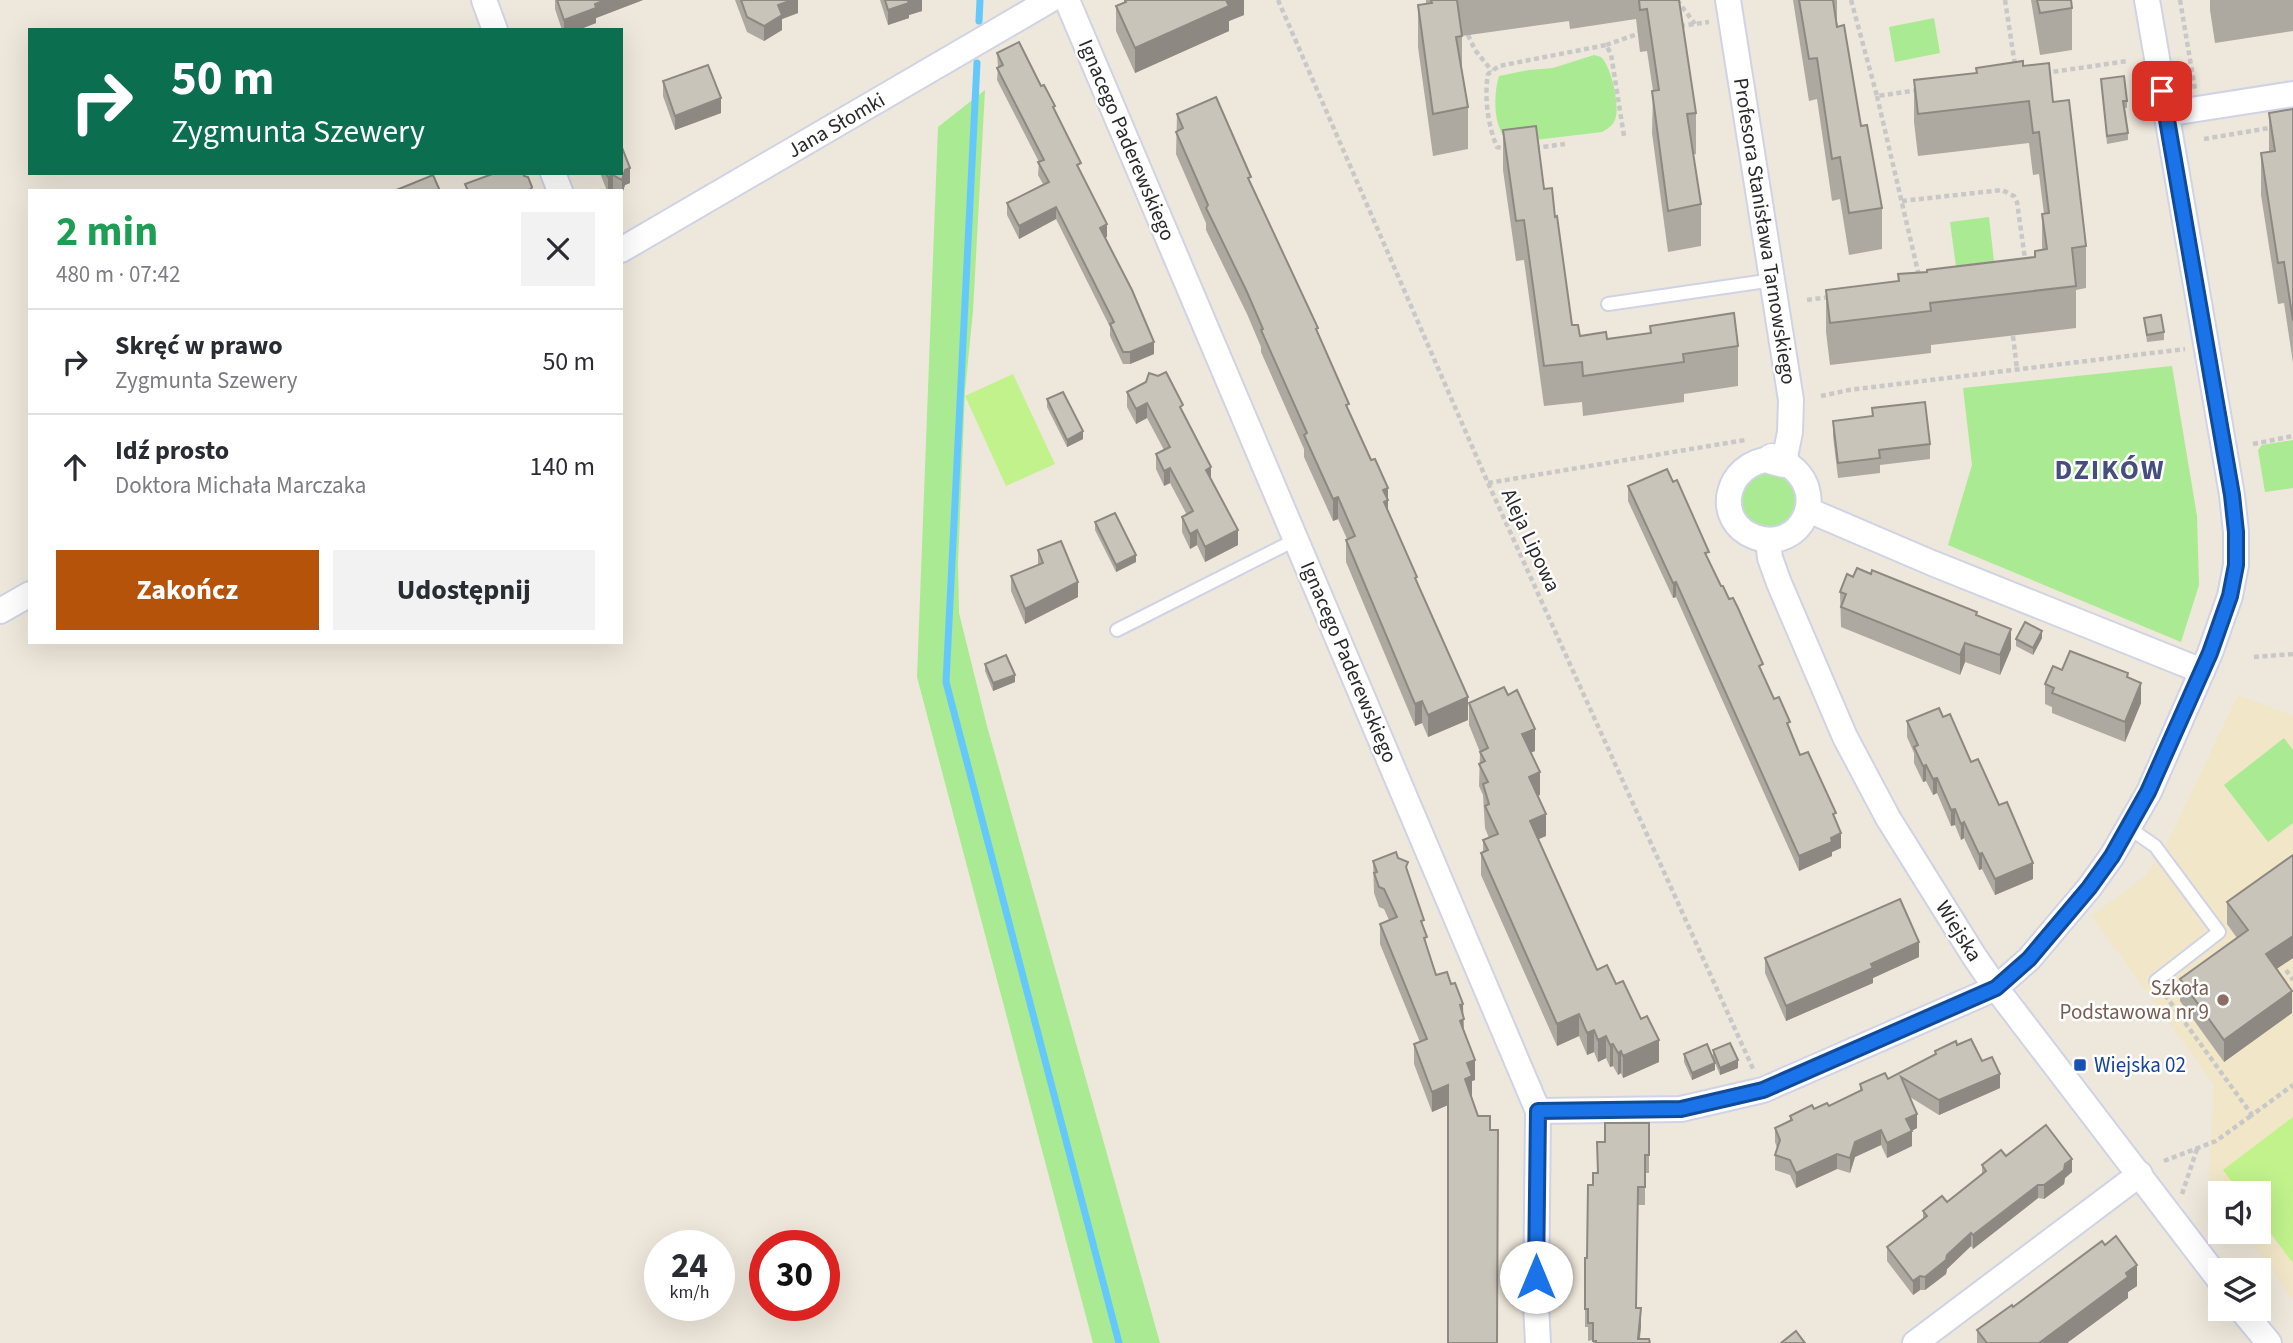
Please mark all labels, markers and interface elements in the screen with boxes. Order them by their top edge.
street label: Ignacego Paderewskiego [1071,35,1183,245]
text: 50 m [171,44,275,114]
icon: right [56,56,147,147]
pin [2132,61,2192,121]
icon: arrive [2143,72,2181,110]
street label: Profesora Stanisława Tarnowskiego [1726,76,1804,386]
street label: Jana Słomki [781,85,891,165]
text: Zygmunta Szewery [171,109,425,155]
text: 2 min [56,202,158,262]
button: close [521,212,595,286]
text: 480 m · 07:42 [56,258,180,291]
text: Skręć w prawo [115,327,283,364]
icon: right [56,343,94,381]
text: 50 m [542,343,595,380]
text: Zygmunta Szewery [115,364,298,397]
text: Idź prosto [115,432,229,469]
icon: ahead [56,448,94,486]
text: 140 m [529,448,595,485]
district label: DZIKÓW [2054,450,2166,490]
text: Doktora Michała Marczaka [115,469,366,502]
street label: Aleja Lipowa [1494,483,1568,597]
button: Zakończ [56,550,319,630]
button: Udostępnij [333,550,595,630]
street label: Ignacego Paderewskiego [1293,557,1405,767]
street label: Wiejska [1929,895,1989,967]
place label: Szkoła Podstawowa nr 9 [2060,973,2209,1027]
marker: Szkoła Podstawowa nr 9 [2215,992,2231,1008]
place label: Wiejska 02 [2094,1050,2186,1080]
marker: Wiejska 02 [2072,1057,2088,1073]
map controls [2208,1181,2271,1321]
button: sound [2208,1181,2271,1244]
speed limit sign: 30 [749,1230,840,1321]
position arrow [1499,1240,1573,1314]
text: 24 [671,1241,708,1291]
button: layers [2208,1258,2271,1321]
text: km/h [670,1280,709,1305]

